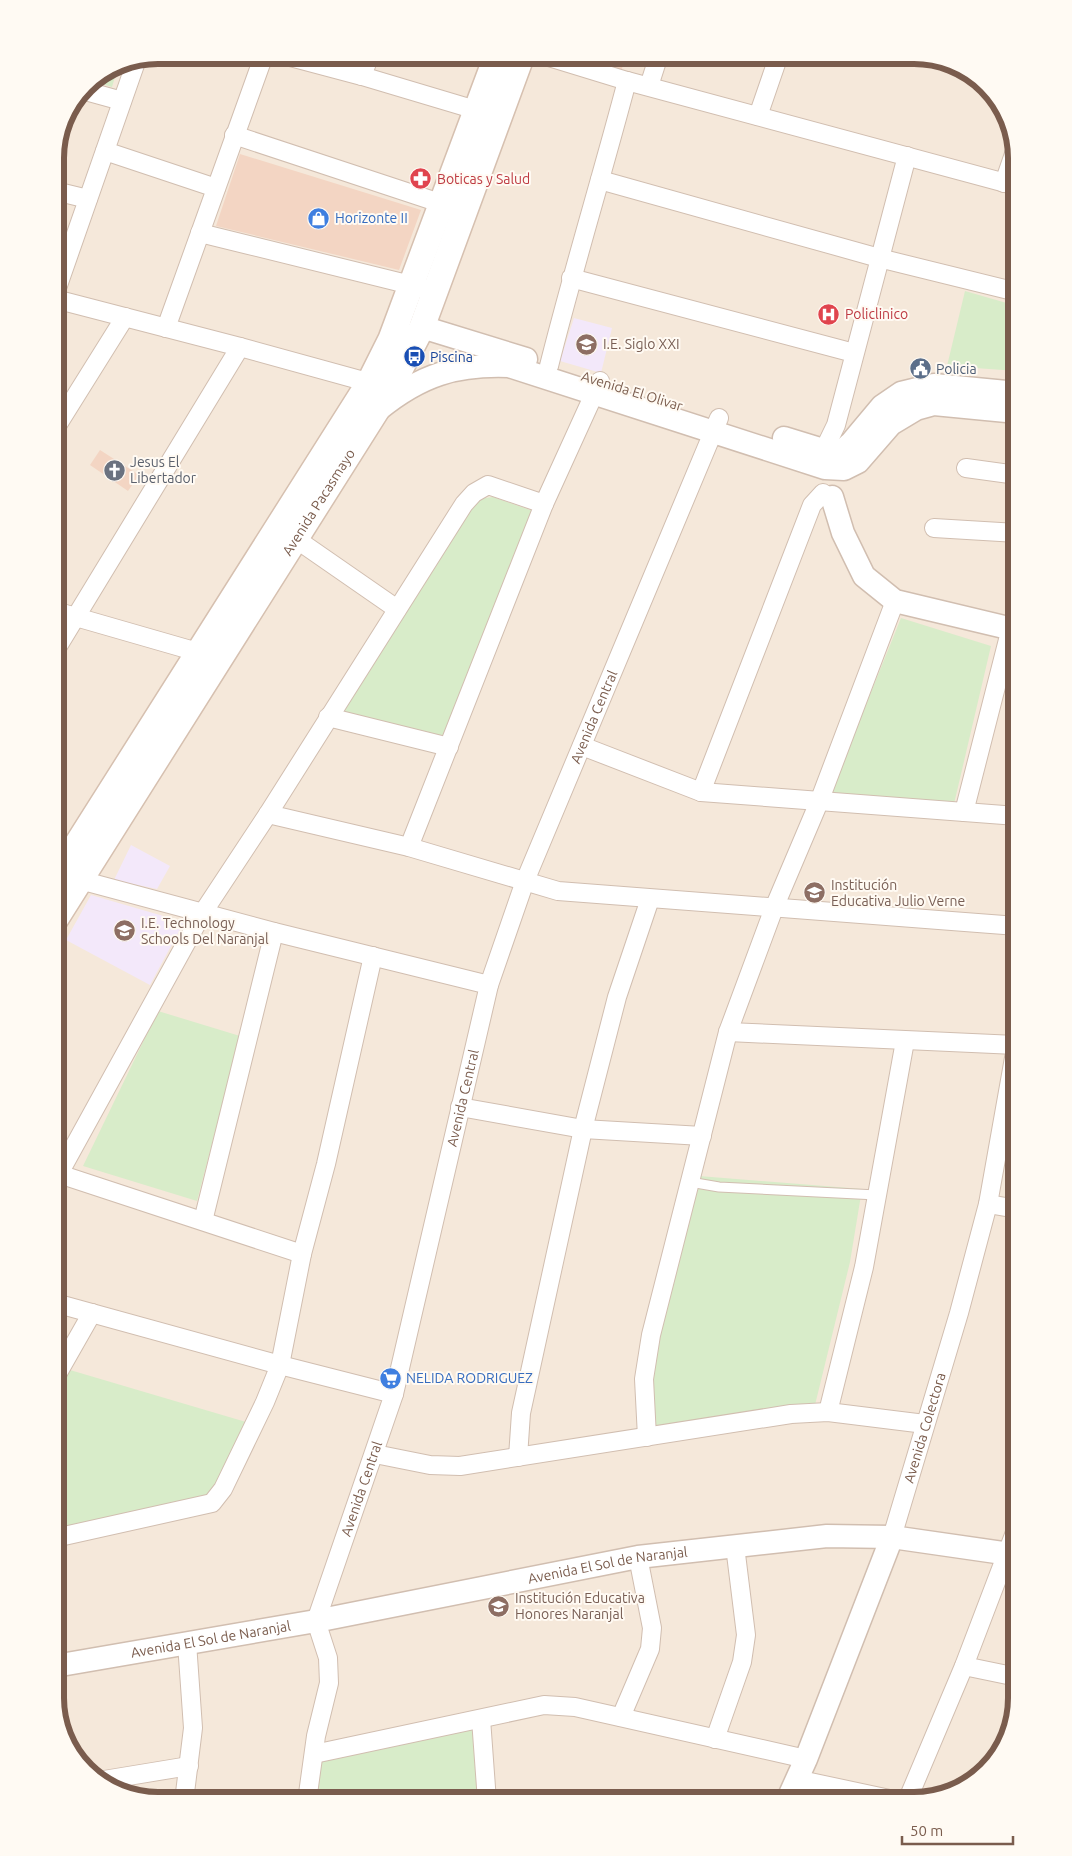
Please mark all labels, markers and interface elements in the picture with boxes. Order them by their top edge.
pharmacy icon: Boticas y Salud [409,167,433,191]
place label: Boticas y Salud [437,171,530,187]
shop icon: Horizonte II [307,206,331,230]
place label: Horizonte II [335,210,408,226]
hospital icon: Policlinico [817,302,841,326]
place label: Policlinico [845,306,908,322]
school or university icon: I.E. Siglo XXI [575,332,599,356]
place label: I.E. Siglo XXI [603,336,680,352]
bus stop icon: Piscina [402,345,426,369]
place label: Piscina [430,349,473,365]
public building icon: Policia [908,357,932,381]
place label: Policia [936,361,977,377]
street label: Avenida El Olivar [579,368,685,414]
street label: Avenida Pacasmayo [279,446,358,558]
place label: Jesus El Libertador [130,454,197,486]
church icon: Jesus El Libertador [102,458,126,482]
street label: Avenida Central [567,668,620,766]
place label: Institución Educativa Julio Verne [831,877,965,909]
school or university icon: Institución Educativa Julio Verne [803,881,827,905]
place label: I.E. Technology Schools Del Naranjal [141,915,269,947]
school or university icon: I.E. Technology Schools Del Naranjal [113,919,137,943]
street label: Avenida Central [444,1047,482,1148]
supermarket icon: NELIDA RODRIGUEZ [378,1366,402,1390]
place label: NELIDA RODRIGUEZ [406,1370,533,1386]
street label: Avenida Colectora [901,1371,949,1485]
street label: Avenida Central [338,1439,385,1538]
street label: Avenida El Sol de Naranjal [527,1544,689,1587]
place label: Institución Educativa Honores Naranjal [515,1590,645,1622]
school or university icon: Institución Educativa Honores Naranjal [487,1594,511,1618]
street label: Avenida El Sol de Naranjal [130,1617,292,1661]
scale bar [902,1814,1013,1846]
text: 50 m [910,1822,943,1839]

